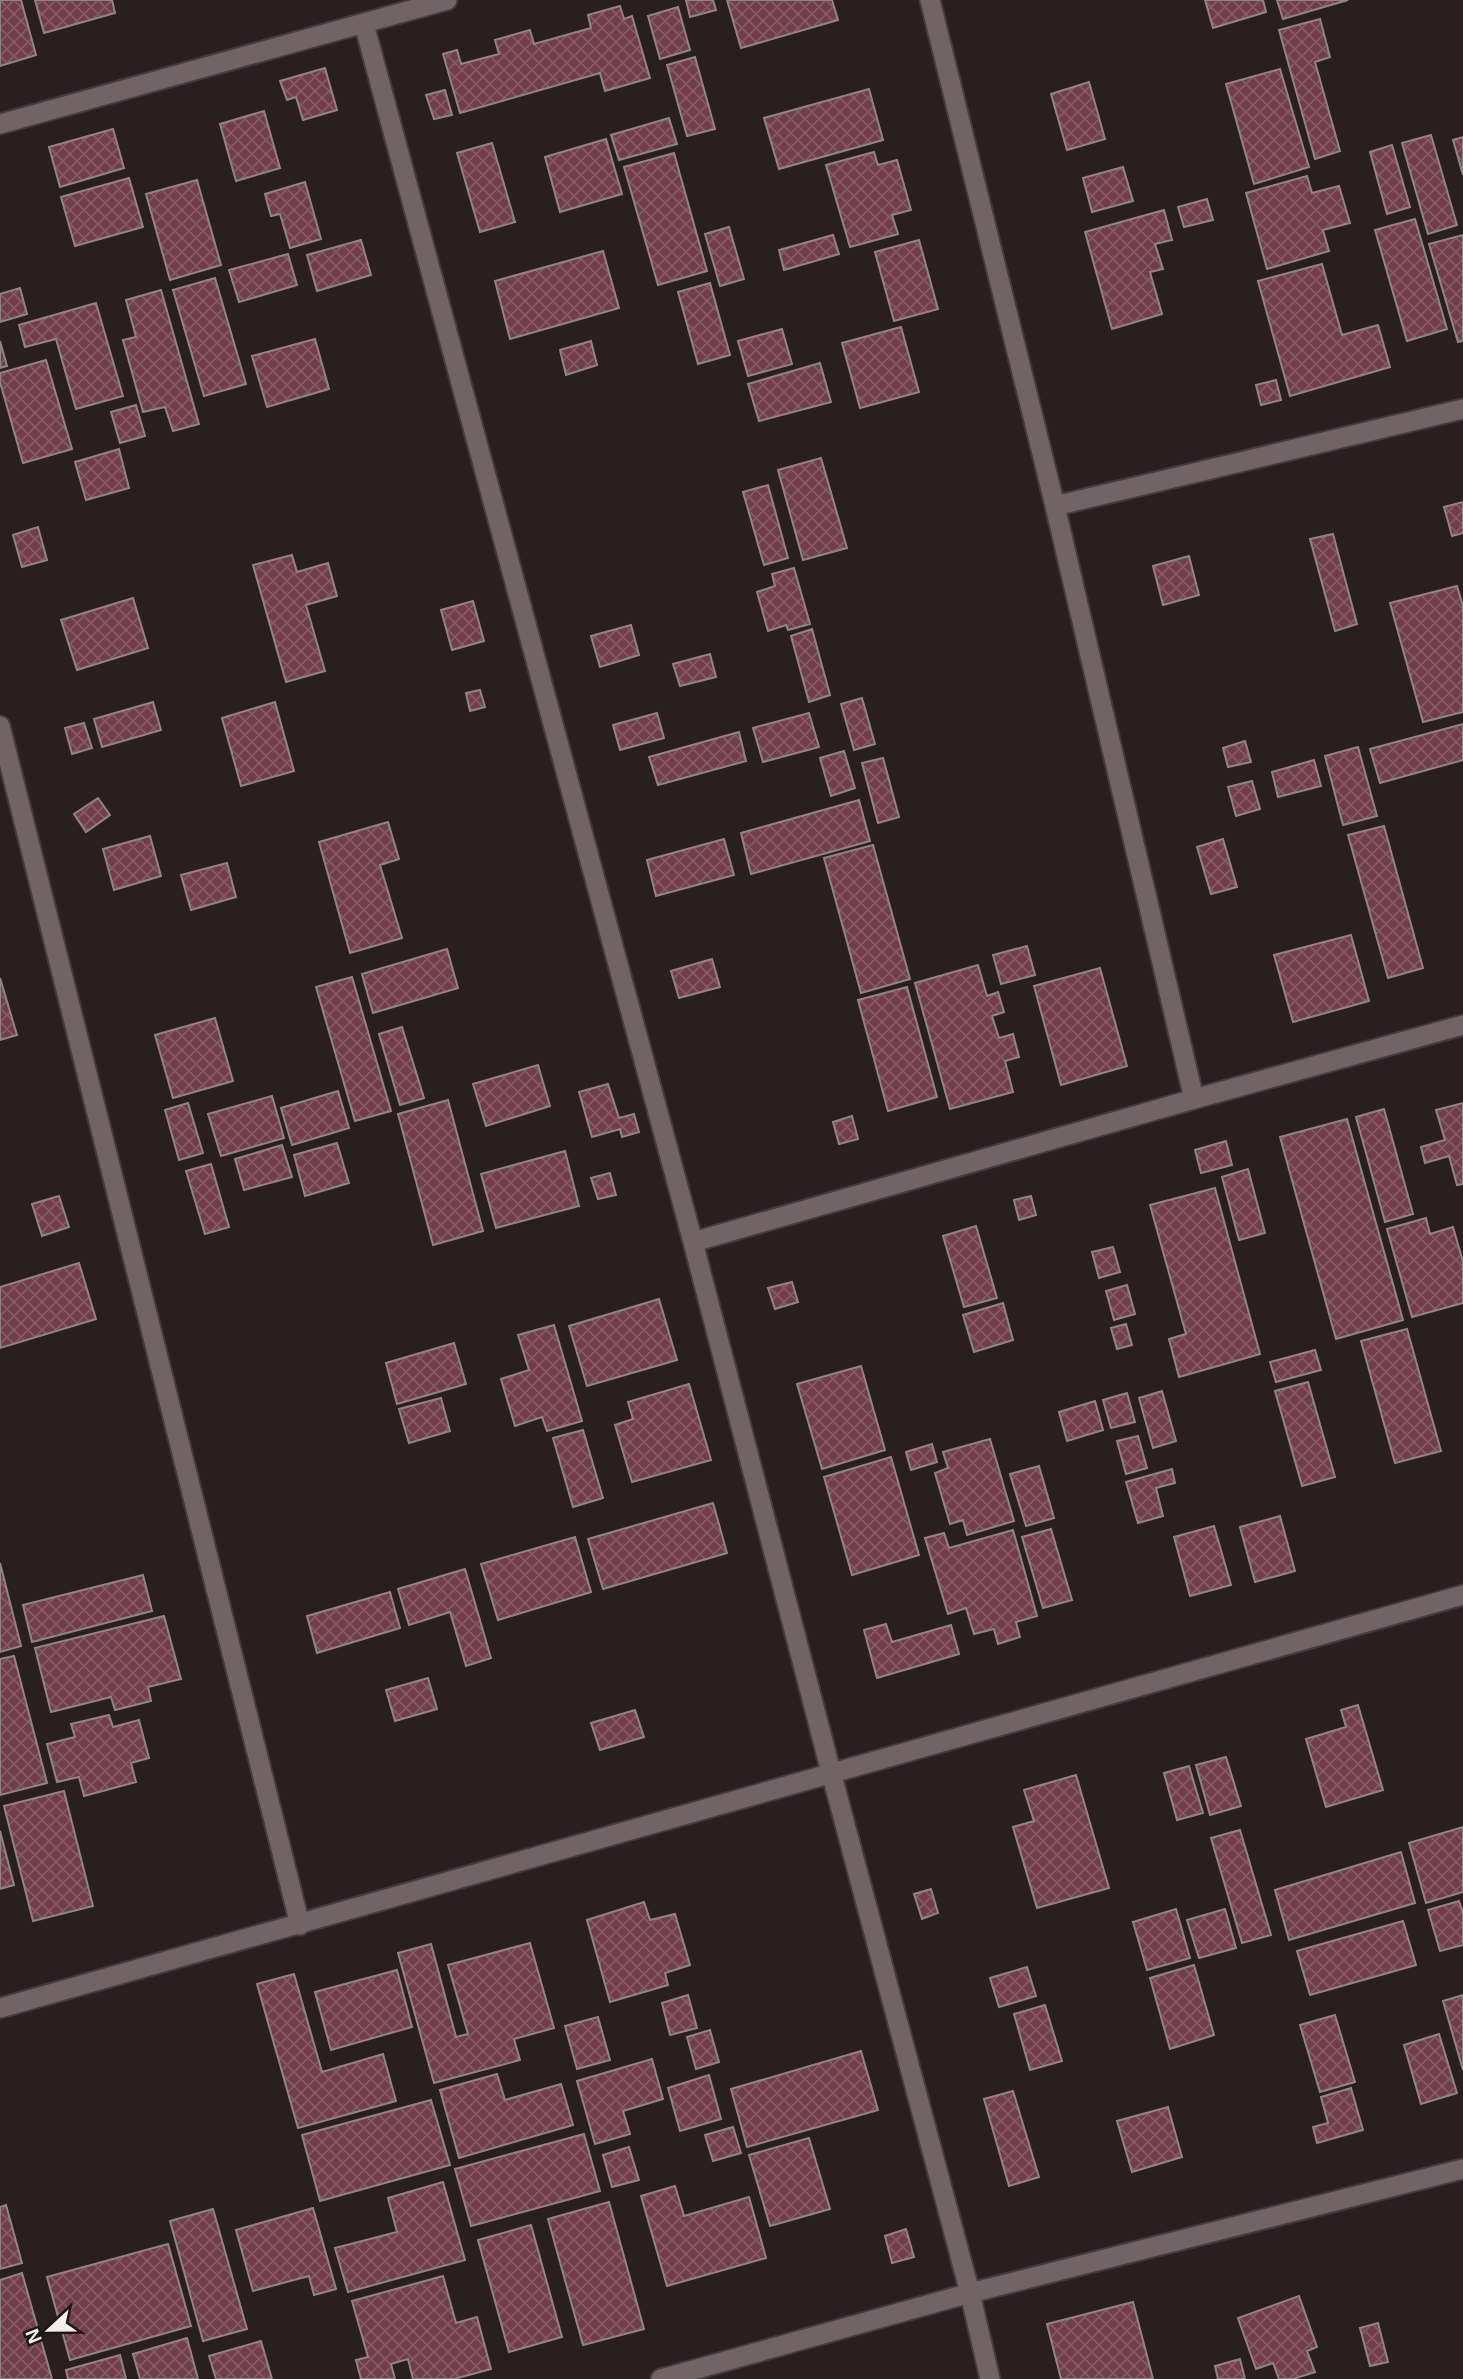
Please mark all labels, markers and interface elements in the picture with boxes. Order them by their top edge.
north arrow [14,2295,84,2365]
text: N [21,2326,46,2346]

